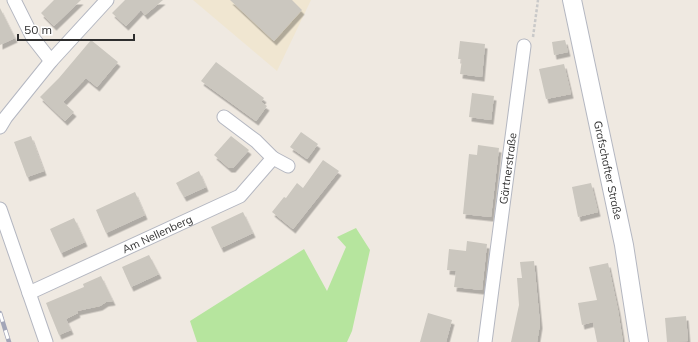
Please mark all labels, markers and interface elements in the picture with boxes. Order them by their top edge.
scale bar [18,16,134,42]
text: 50 m [24,22,52,37]
street label: Grafschafter Straße [591,120,625,221]
street label: Gärtnerstraße [496,132,520,205]
street label: Am Nellenberg [120,212,194,256]

